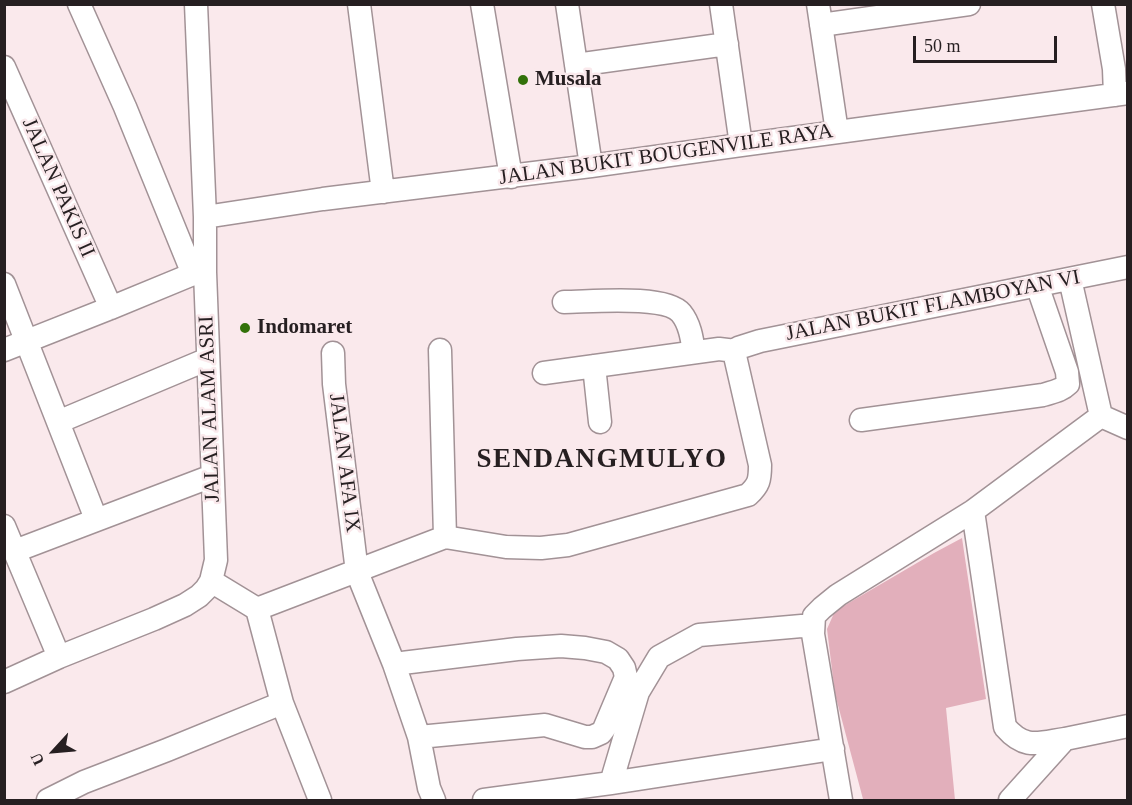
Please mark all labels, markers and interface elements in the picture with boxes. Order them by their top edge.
scale bar [916,24,1060,62]
text: 50 m [924,36,961,56]
place label: Musala [535,67,602,93]
marker: Musala [516,73,530,87]
street label: JALAN PAKIS II [16,114,100,262]
street label: JALAN BUKIT BOUGENVILE RAYA [497,119,835,191]
street label: JALAN BUKIT FLAMBOYAN VI [784,265,1082,347]
street label: JALAN ALAM ASRI [194,315,226,503]
place label: Indomaret [257,315,352,341]
marker: Indomaret [238,321,252,335]
street label: JALAN AFA IX [323,392,365,534]
district label: SENDANGMULYO [476,444,728,476]
north arrow [24,721,84,781]
text: U [27,750,48,768]

